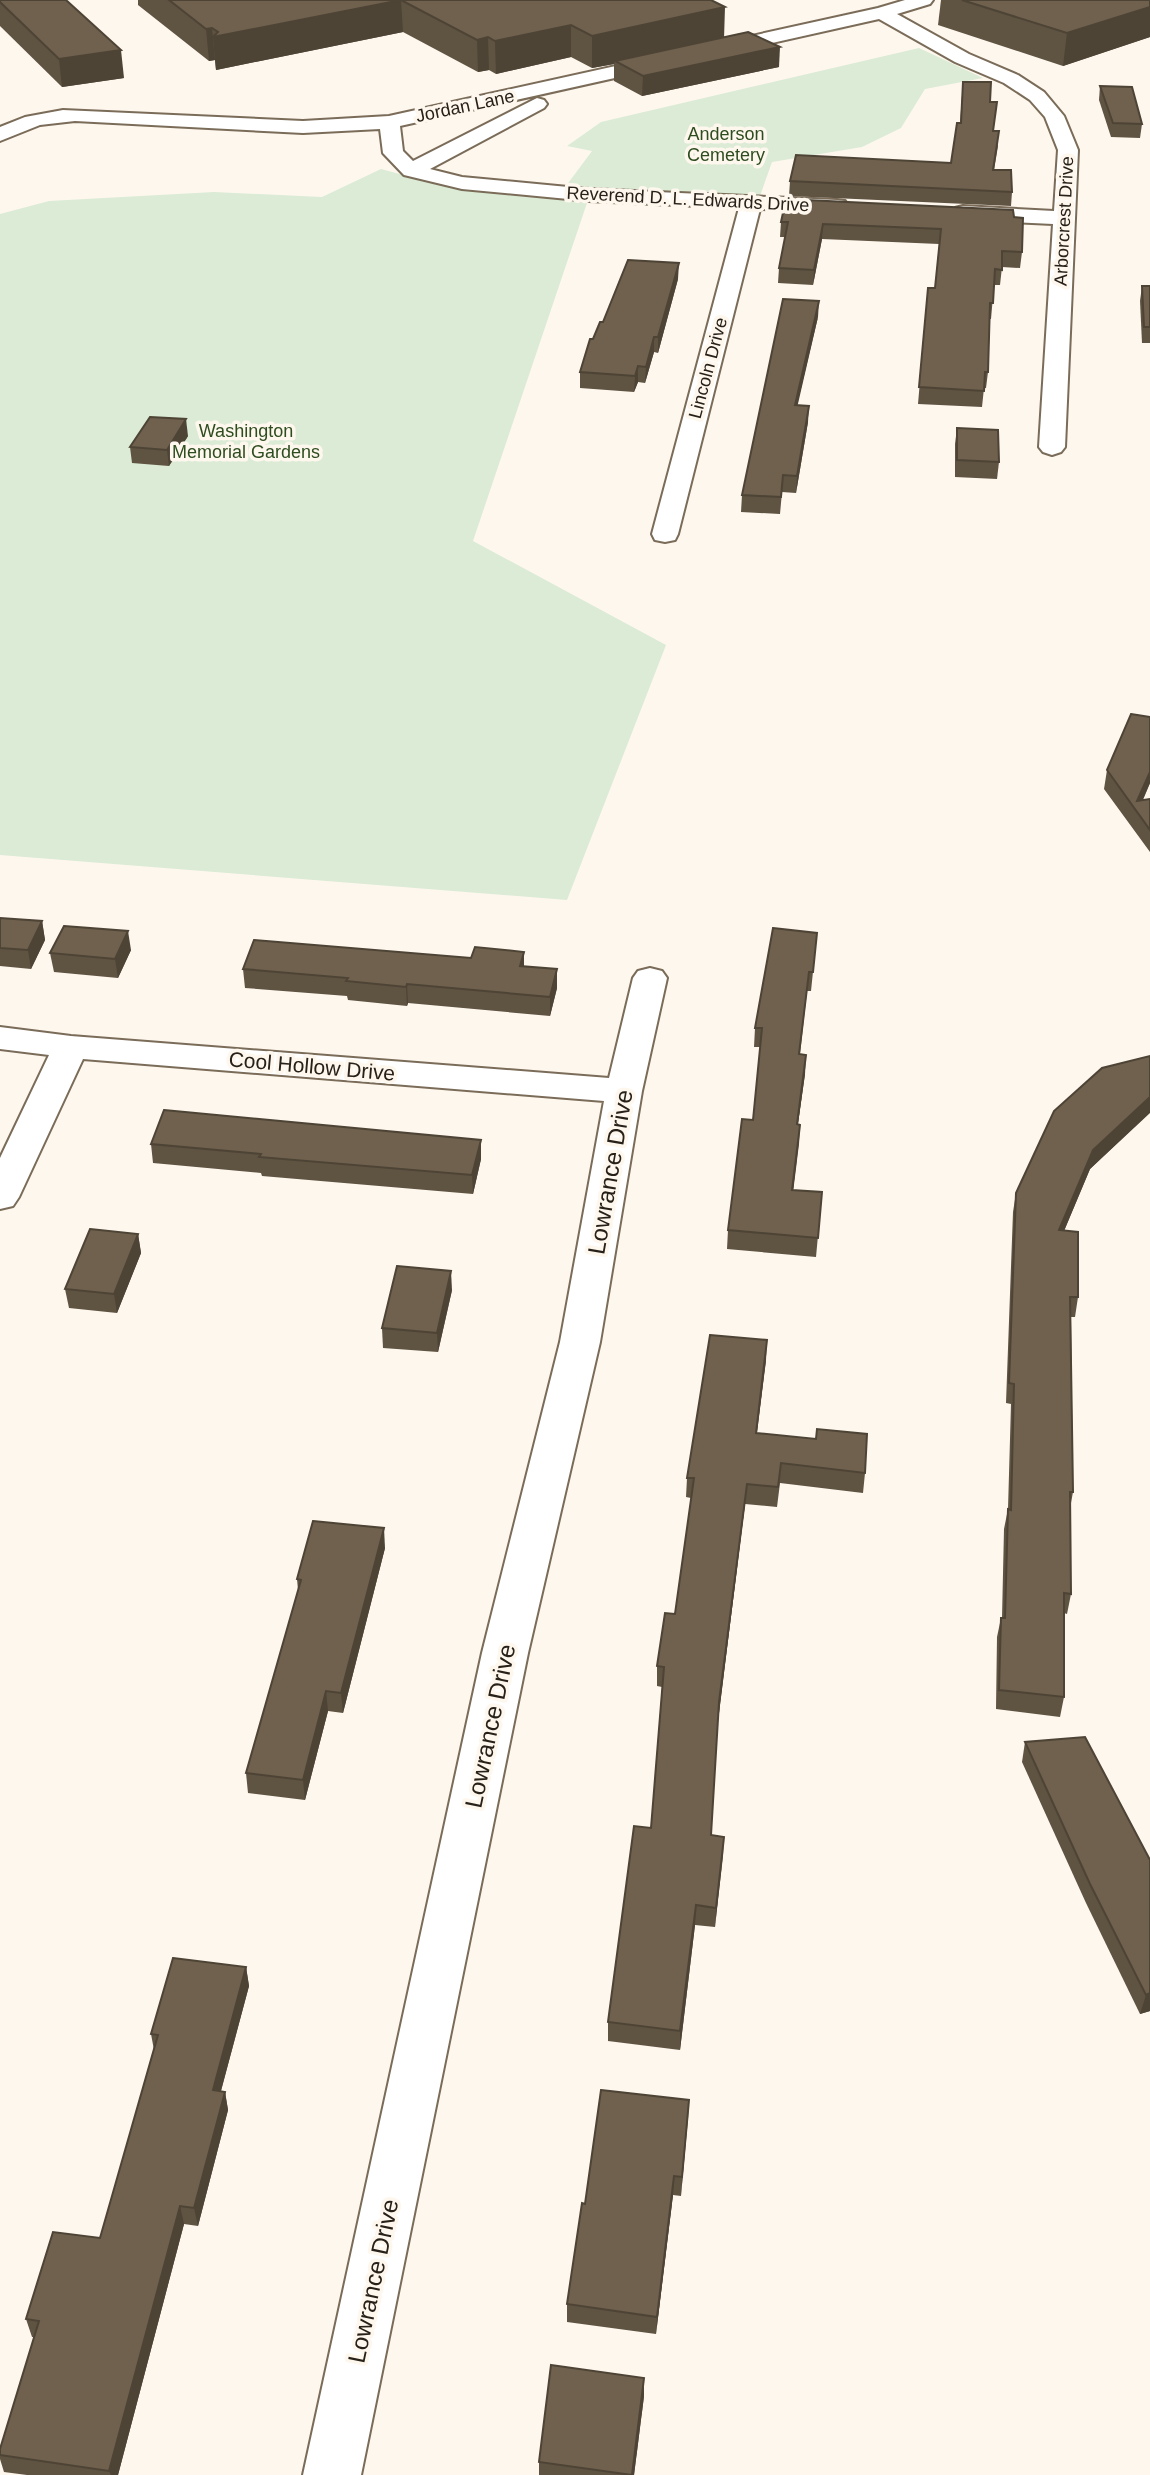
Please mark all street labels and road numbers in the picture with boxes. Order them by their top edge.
street label: Jordan Lane [414,86,516,126]
street label: Arborcrest Drive [1051,156,1077,286]
street label: Reverend D. L. Edwards Drive [566,183,810,215]
street label: Lincoln Drive [685,315,731,421]
street label: Cool Hollow Drive [228,1047,396,1085]
street label: Lowrance Drive [582,1088,638,1256]
street label: Lowrance Drive [459,1642,521,1810]
street label: Lowrance Drive [342,2197,404,2365]

